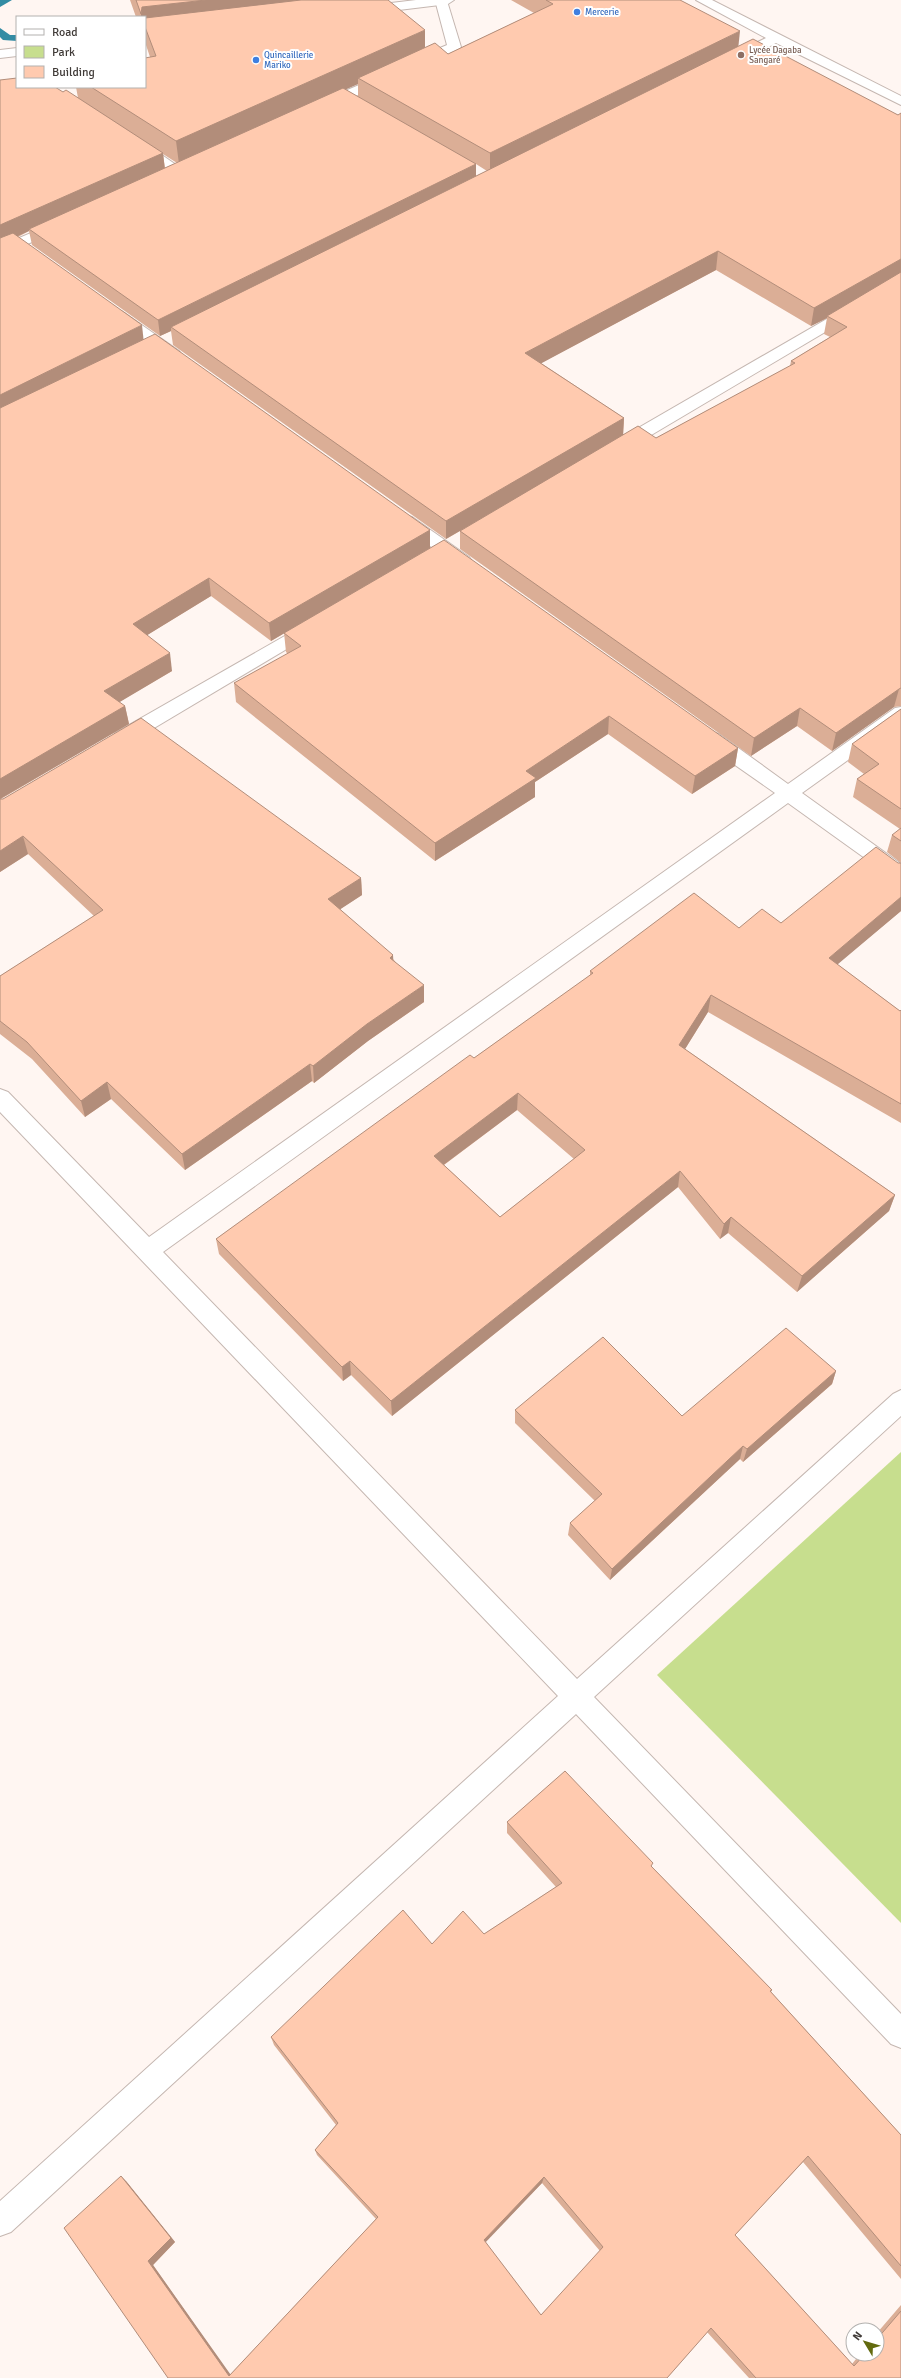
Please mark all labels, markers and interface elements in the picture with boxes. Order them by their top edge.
marker: Mercerie [572,7,582,17]
place label: Mercerie [585,7,620,18]
legend [16,16,146,88]
text: Road [52,25,78,40]
text: Park [52,45,75,60]
place label: Lycée Dagaba Sangaré [749,45,802,66]
place label: Quincaillerie Mariko [264,50,314,71]
marker: Lycée Dagaba Sangaré [736,50,746,60]
marker: Quincaillerie Mariko [251,55,261,65]
text: Building [52,65,95,80]
north arrow [845,2322,885,2362]
text: N [850,2329,865,2343]

